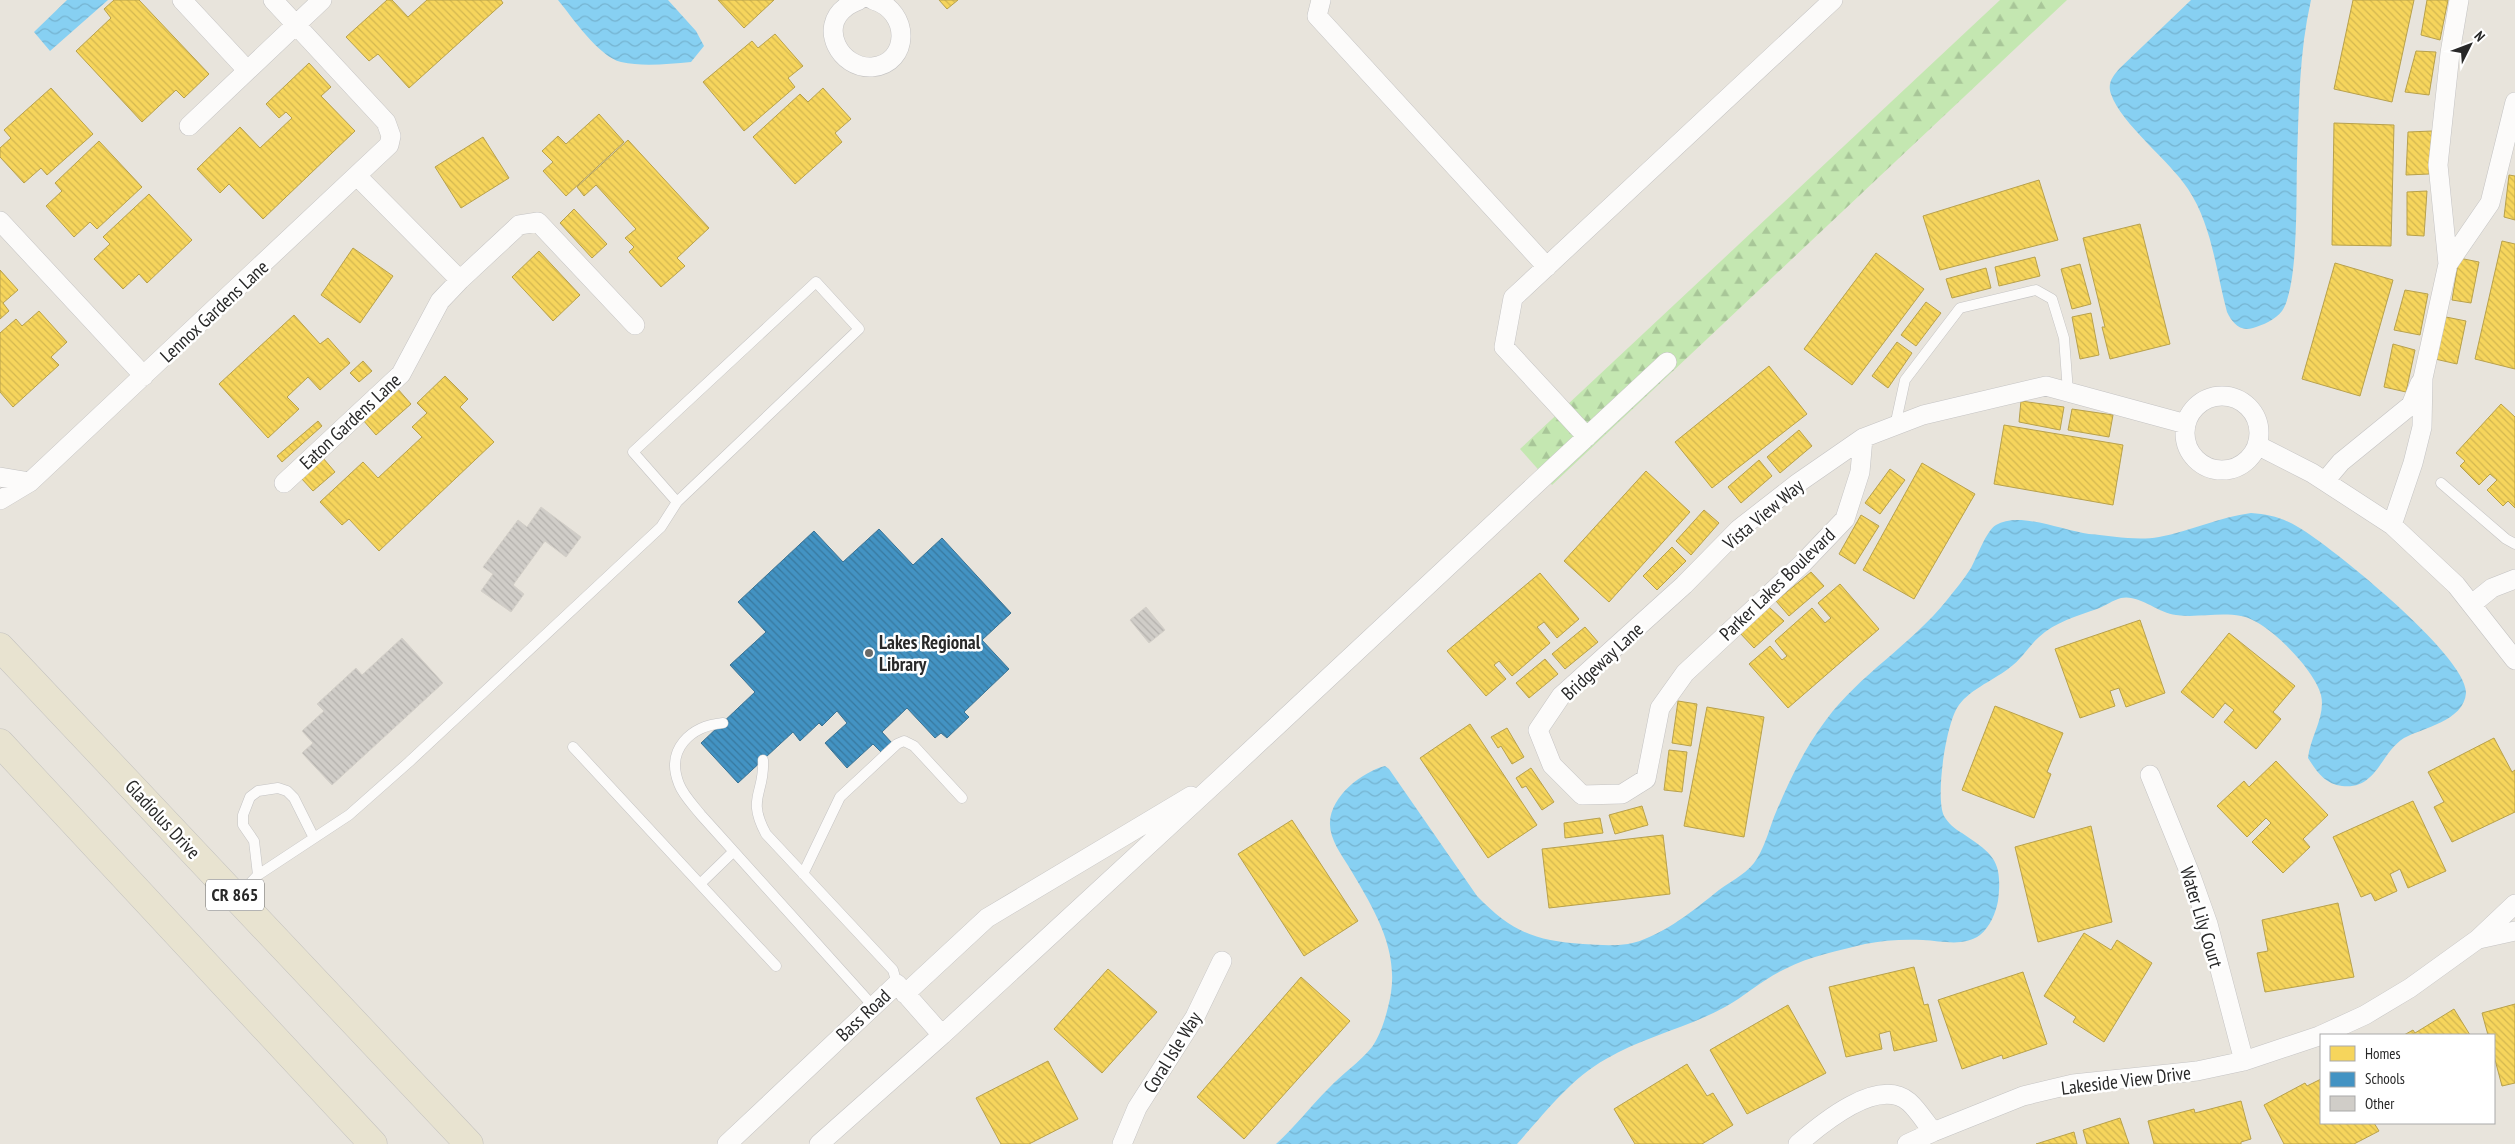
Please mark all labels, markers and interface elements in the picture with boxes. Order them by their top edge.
north arrow [2445,20,2495,70]
text: N [2470,27,2489,45]
street label: Lennox Gardens Lane [155,255,273,367]
street label: Eaton Gardens Lane [294,368,406,474]
street label: Vista View Way [1717,473,1809,555]
street label: Parker Lakes Boulevard [1714,523,1840,645]
street label: Bridgeway Lane [1556,617,1648,705]
place label: Lakes Regional Library [879,630,981,676]
marker: Lakes Regional Library [863,647,875,659]
street label: Gladiolus Drive [120,774,206,864]
street label: Water Lily Court [2175,864,2229,971]
road number: CR 865 [206,880,264,910]
street label: Bass Road [831,984,895,1046]
street label: Coral Isle Way [1138,1006,1207,1097]
legend [2320,1034,2495,1124]
text: Homes [2365,1044,2401,1063]
street label: Lakeside View Drive [2060,1060,2192,1100]
text: Schools [2365,1069,2405,1088]
text: Other [2365,1094,2395,1113]

